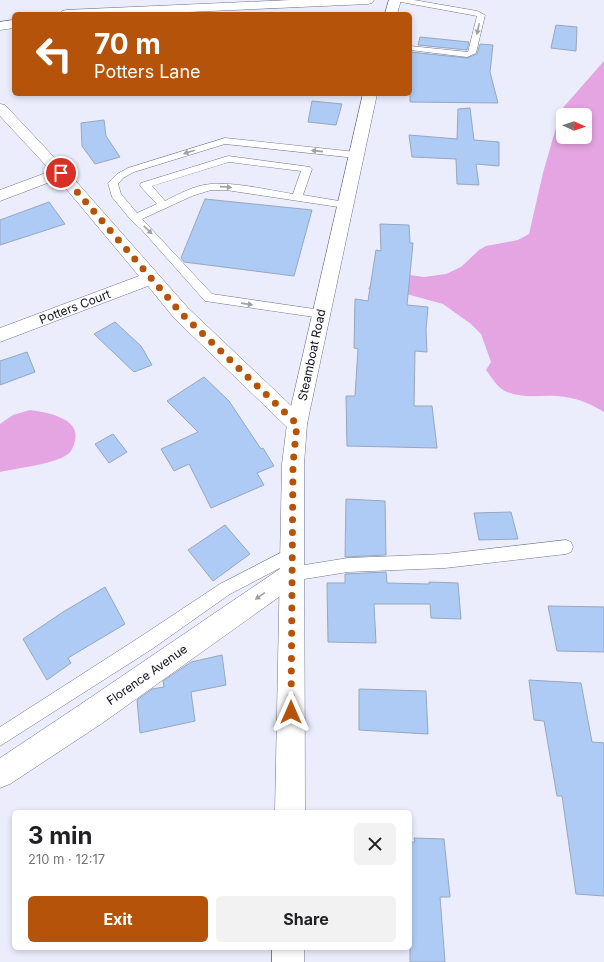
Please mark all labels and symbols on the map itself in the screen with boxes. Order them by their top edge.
one-way arrow [474,23,480,36]
north arrow [556,108,592,144]
one-way arrow [311,148,323,155]
one-way arrow [183,149,195,155]
pin [44,156,78,190]
one-way arrow [220,184,232,191]
one-way arrow [143,226,153,235]
street label: Potters Court [37,286,113,327]
one-way arrow [241,301,253,307]
street label: Steamboat Road [294,308,329,402]
one-way arrow [255,592,265,600]
street label: Florence Avenue [104,641,190,708]
position arrow [270,691,312,733]

